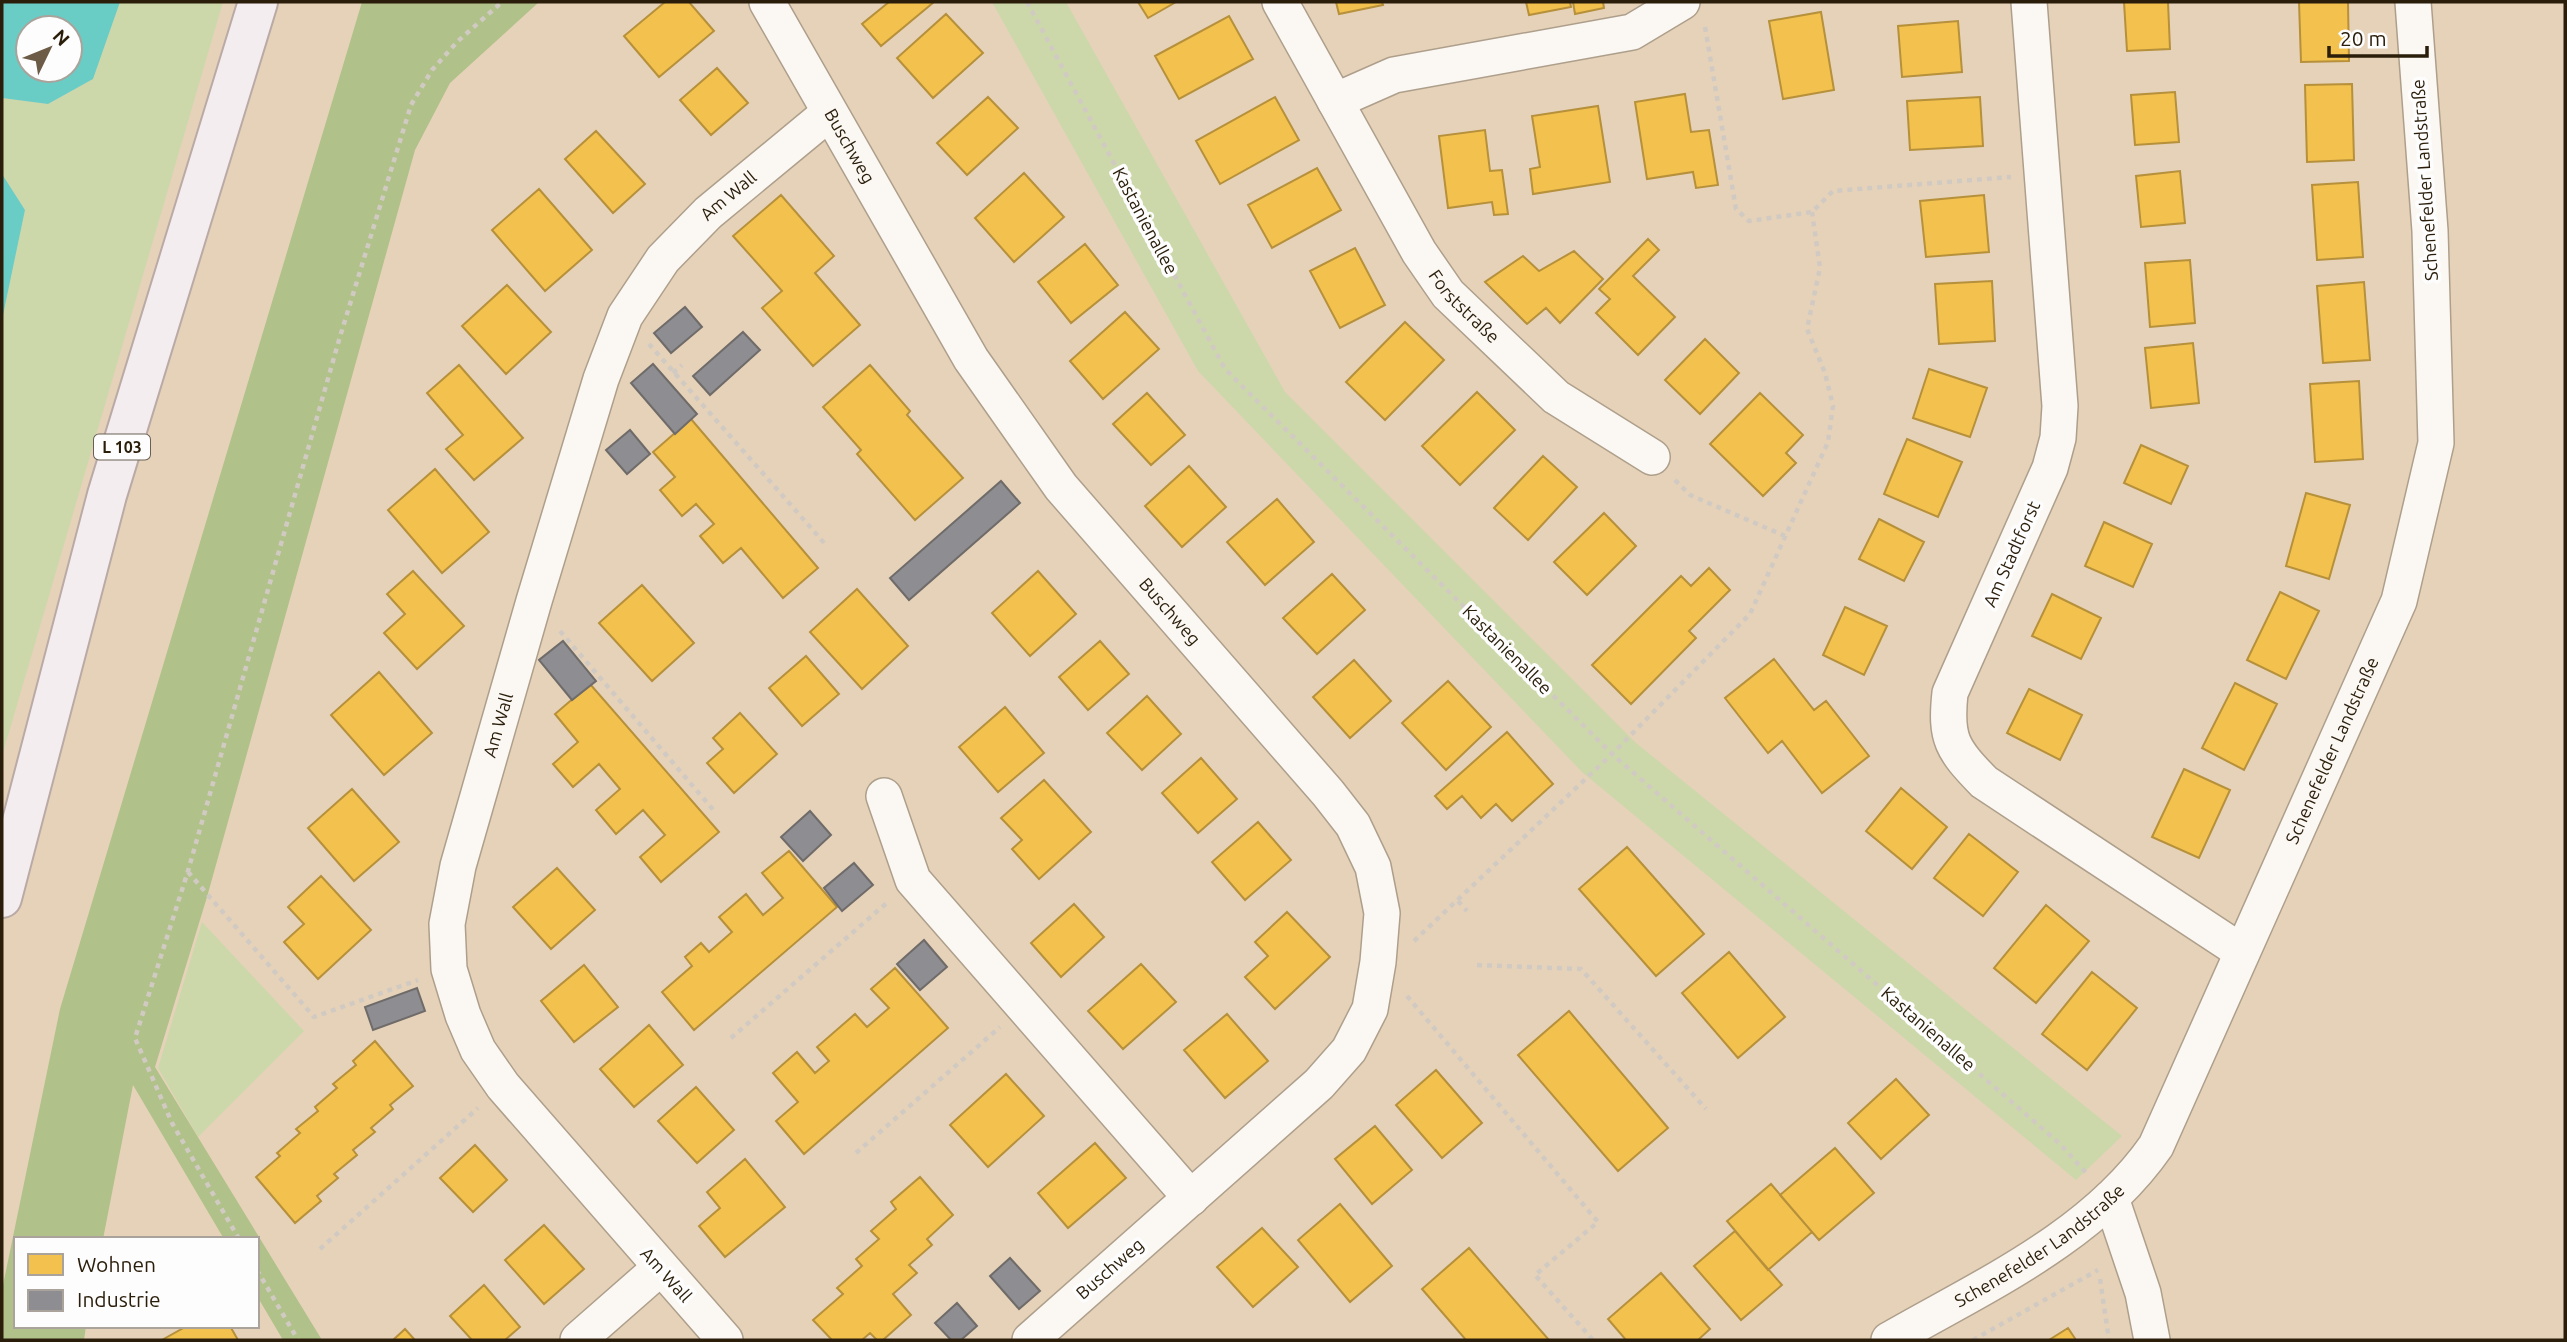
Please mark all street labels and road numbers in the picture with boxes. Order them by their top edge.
street label: Schenefelder Landstraße [2407,79,2441,282]
street label: Buschweg [821,105,879,186]
street label: Kastanienallee [1109,164,1182,277]
street label: Am Wall [696,166,760,224]
street label: Forststraße [1425,266,1504,347]
road number: L 103 [94,434,150,460]
street label: Am Stadtforst [1979,498,2043,610]
street label: Buschweg [1136,573,1205,649]
street label: Kastanienallee [1459,601,1556,698]
street label: Schenefelder Landstraße [2281,654,2382,847]
street label: Am Wall [479,690,516,759]
street label: Kastanienallee [1878,982,1980,1074]
street label: Schenefelder Landstraße [1951,1180,2128,1311]
street label: Buschweg [1072,1234,1147,1303]
street label: Am Wall [637,1243,697,1306]

